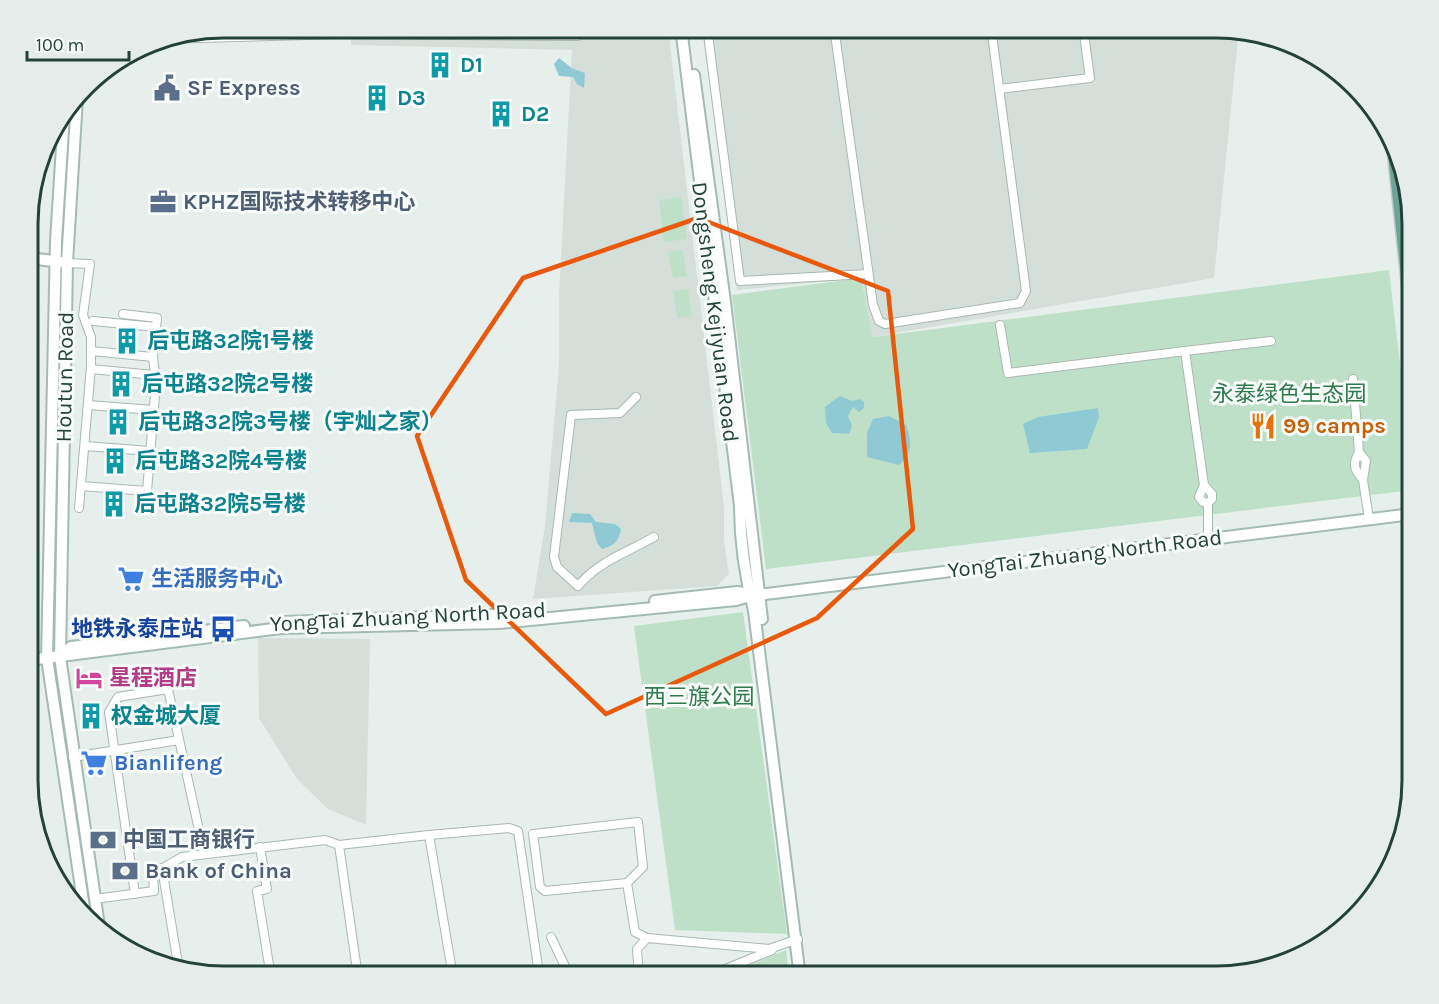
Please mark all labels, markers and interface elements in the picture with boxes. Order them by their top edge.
scale bar [27,24,129,62]
text: 100 m [36,34,84,56]
building icon: D1 [425,50,455,80]
place label: D1 [460,52,483,78]
public building icon: SF Express [152,73,182,103]
place label: SF Express [187,75,301,101]
building icon: D3 [362,83,392,113]
place label: D3 [397,85,426,111]
building icon: D2 [486,99,516,129]
place label: D2 [521,101,549,127]
street label: Dongsheng Kejiyuan Road [686,180,744,444]
office icon: KPHZ国际技术转移中心 [148,187,178,217]
place label: KPHZ国际技术转移中心 [183,189,416,215]
street label: Houtun Road [51,311,79,443]
building icon: 后屯路32院1号楼 [112,326,142,356]
place label: 后屯路32院1号楼 [147,328,314,354]
building icon: 后屯路32院2号楼 [106,369,136,399]
place label: 后屯路32院2号楼 [141,371,313,397]
park label: 永泰绿色生态园 [1212,381,1366,407]
building icon: 后屯路32院3号楼（宇灿之家） [103,407,133,437]
place label: 后屯路32院3号楼（宇灿之家） [138,409,443,435]
restaurant icon: 99 camps [1248,411,1278,441]
place label: 99 camps [1283,413,1386,439]
building icon: 后屯路32院4号楼 [100,446,130,476]
place label: 后屯路32院4号楼 [135,448,307,474]
building icon: 后屯路32院5号楼 [99,489,129,519]
place label: 后屯路32院5号楼 [134,491,306,517]
street label: YongTai Zhuang North Road [946,524,1224,584]
supermarket icon: 生活服务中心 [116,564,146,594]
place label: 生活服务中心 [151,566,283,592]
street label: YongTai Zhuang North Road [269,597,547,637]
bus stop icon: 地铁永泰庄站 [208,614,238,644]
place label: 地铁永泰庄站 [71,616,203,642]
hotel icon: 星程酒店 [74,663,104,693]
place label: 星程酒店 [109,665,197,691]
park label: 西三旗公园 [644,684,754,710]
building icon: 权金城大厦 [76,701,106,731]
place label: 权金城大厦 [111,703,221,729]
supermarket icon: Bianlifeng [79,748,109,778]
place label: Bianlifeng [114,750,222,776]
bank icon: 中国工商银行 [88,825,118,855]
place label: 中国工商银行 [123,827,255,853]
bank icon: Bank of China [110,856,140,886]
place label: Bank of China [145,858,292,884]

